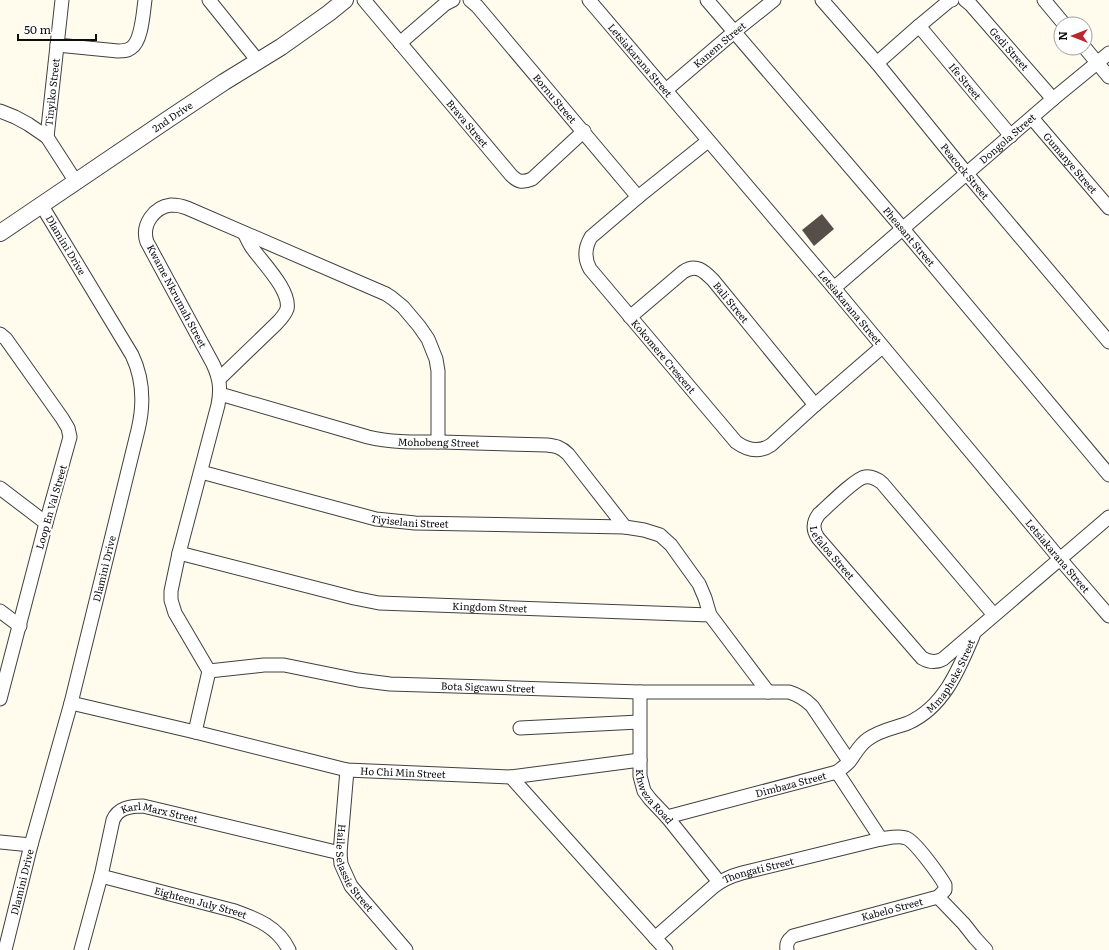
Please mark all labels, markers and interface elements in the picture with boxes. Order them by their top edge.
scale bar [18,16,96,42]
north arrow [1053,16,1093,56]
street label: Kanem Street [689,18,749,71]
text: 50 m [24,20,51,38]
street label: Letsiakarana Street [605,20,676,100]
street label: Gedi Street [987,24,1033,73]
text: N [1054,31,1070,41]
street label: Tinyiko Street [40,57,63,127]
street label: Ife Street [946,59,985,103]
street label: Bornu Street [530,70,580,126]
street label: Brava Street [443,96,492,150]
street label: 2nd Drive [149,97,195,135]
street label: Dongola Street [975,109,1039,167]
street label: Gumanye Street [1040,129,1101,196]
street label: Peacock Street [938,139,993,202]
street label: Pheasant Street [880,203,939,269]
street label: Dlamini Drive [43,212,90,278]
street label: Kwame Nkrumah Street [144,241,211,350]
street label: Letsiakarana Street [815,266,886,347]
street label: Bali Street [710,278,753,326]
street label: Kokomere Crescent [628,315,700,396]
street label: Mohobeng Street [397,433,480,450]
street label: Loop En Val Street [31,463,70,551]
street label: Tiyiselani Street [369,510,449,531]
street label: Letsiakarana Street [1022,515,1094,596]
street label: Lefaloa Street [807,525,859,583]
street label: Dlamini Drive [88,534,119,603]
street label: Kingdom Street [452,598,528,615]
street label: Mmapheke Street [922,636,978,716]
street label: Bota Sigcawu Street [441,678,535,696]
street label: Ho Chi Min Street [360,763,446,781]
street label: Dimbaza Street [753,767,828,800]
street label: Khweza Road [633,769,677,827]
street label: Karl Marx Street [118,798,199,826]
street label: Haile Selassie Street [333,823,377,914]
street label: Dlamini Drive [6,847,37,917]
street label: Thongati Street [720,853,795,887]
street label: Eighteen July Street [153,882,249,922]
street label: Kabelo Street [859,893,924,924]

